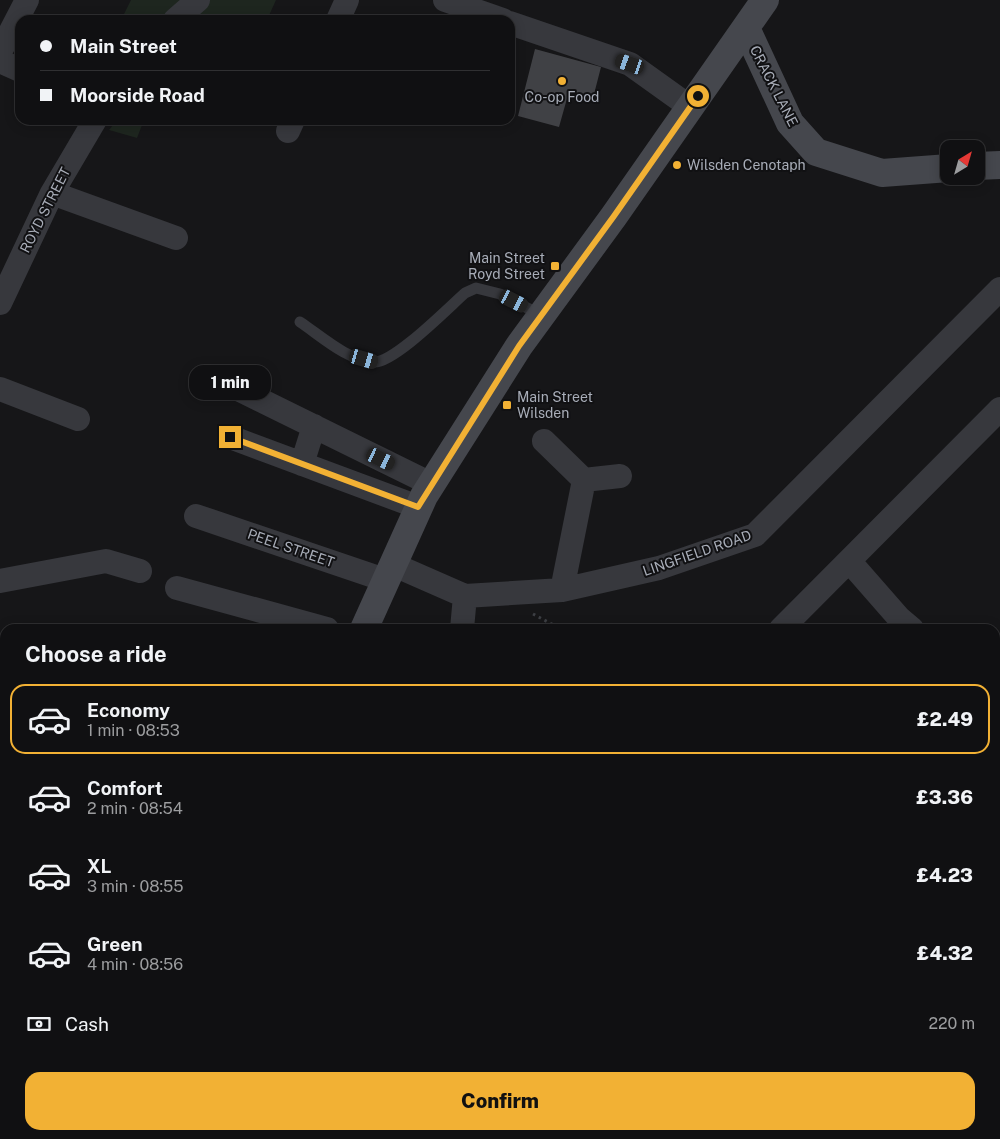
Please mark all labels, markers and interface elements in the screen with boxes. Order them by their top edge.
text: Main Street [70,35,177,57]
street label: CRACK LANE [747,43,801,129]
car [613,52,646,76]
marker: Co-op Food [556,75,568,87]
text: Moorside Road [70,84,205,106]
route start [687,85,709,107]
place label: Co-op Food [525,89,599,105]
north arrow [940,140,985,185]
map controls [940,140,985,185]
place label: Wilsden Cenotaph [687,157,806,173]
marker: Wilsden Cenotaph [671,159,683,171]
street label: ROYD STREET [17,165,73,255]
place label: Main Street Royd Street [468,250,545,282]
marker: Main Street Royd Street [549,260,561,272]
car [497,288,530,314]
car [347,348,380,370]
callout: 1 min [189,364,271,400]
text: 1 min [210,373,250,392]
place label: Main Street Wilsden [517,389,593,421]
marker: Main Street Wilsden [501,399,513,411]
route end [219,426,241,448]
car [364,446,397,472]
street label: PEEL STREET [245,526,337,570]
street label: LINGFIELD ROAD [641,527,753,579]
text: Choose a ride [25,641,167,667]
icon: car [27,697,72,742]
text: Economy [87,699,170,721]
text: £2.49 [917,708,973,730]
text: 1 min · 08:53 [87,721,180,740]
icon: car [27,775,72,820]
text: Comfort [87,777,163,799]
text: £3.36 [916,786,973,808]
text: 2 min · 08:54 [87,799,183,818]
icon: car [27,853,72,898]
text: XL [87,855,112,877]
text: £4.23 [916,864,973,886]
text: 3 min · 08:55 [87,877,184,896]
icon: car [27,931,72,976]
text: Green [87,933,142,955]
text: £4.32 [917,942,973,964]
text: 4 min · 08:56 [87,955,183,974]
icon: cash [25,1010,53,1038]
text: Cash [65,1013,109,1035]
text: 220 m [928,1014,975,1033]
button: Confirm [25,1072,975,1130]

